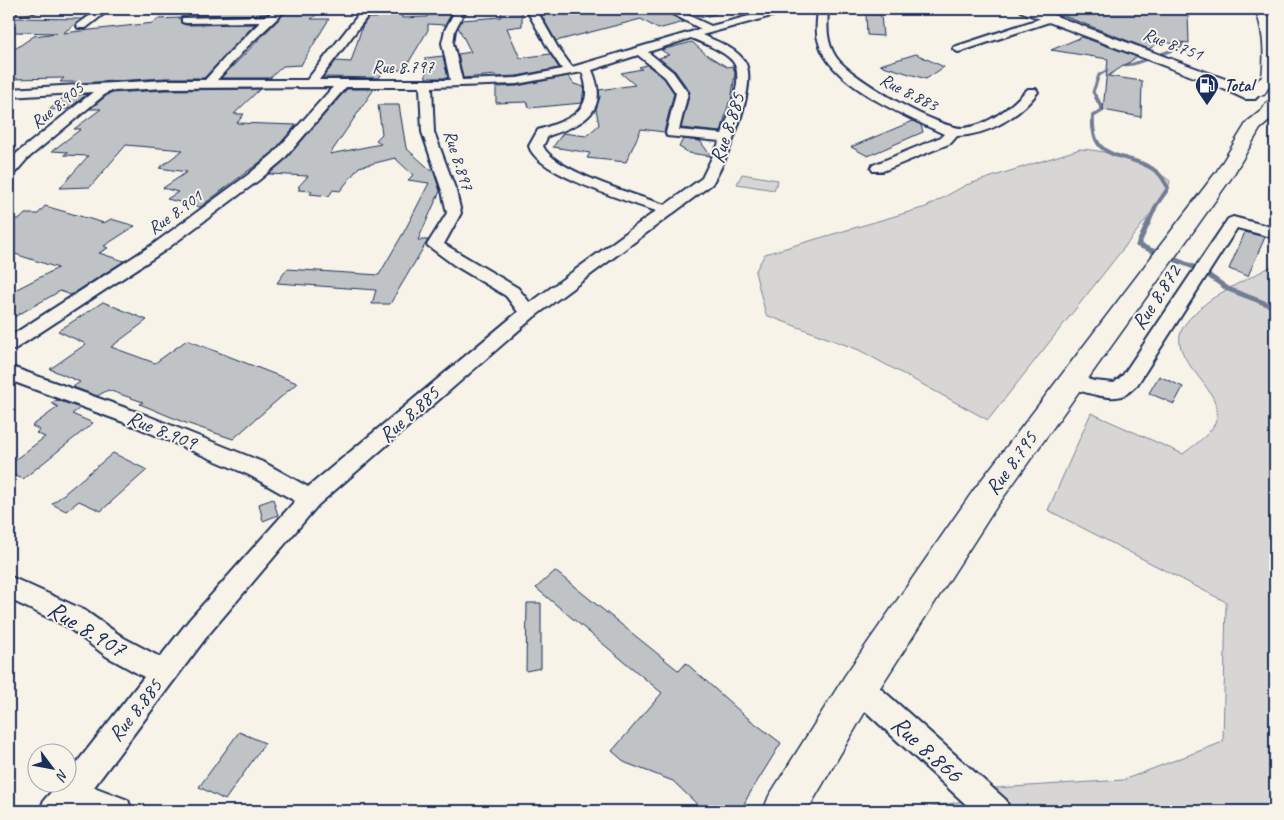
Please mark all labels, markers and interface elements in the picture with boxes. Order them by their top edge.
street label: Rue 8.751 [1140,23,1207,66]
street label: Rue 8.797 [372,56,435,78]
street label: Rue 8.883 [876,68,943,117]
fuel station icon: Total [1194,72,1220,106]
place label: Total [1224,74,1257,96]
street label: Rue 8.905 [26,76,89,133]
street label: Rue 8.885 [703,88,751,166]
street label: Rue 8.897 [439,127,479,194]
street label: Rue 8.901 [143,184,207,239]
street label: Rue 8.872 [1125,258,1187,334]
street label: Rue 8.885 [373,379,446,448]
street label: Rue 8.909 [124,404,202,456]
street label: Rue 8.795 [979,425,1044,500]
street label: Rue 8.907 [42,593,134,666]
street label: Rue 8.885 [103,672,168,746]
street label: Rue 8.866 [884,708,970,790]
north arrow [28,742,78,792]
text: N [52,766,72,785]

